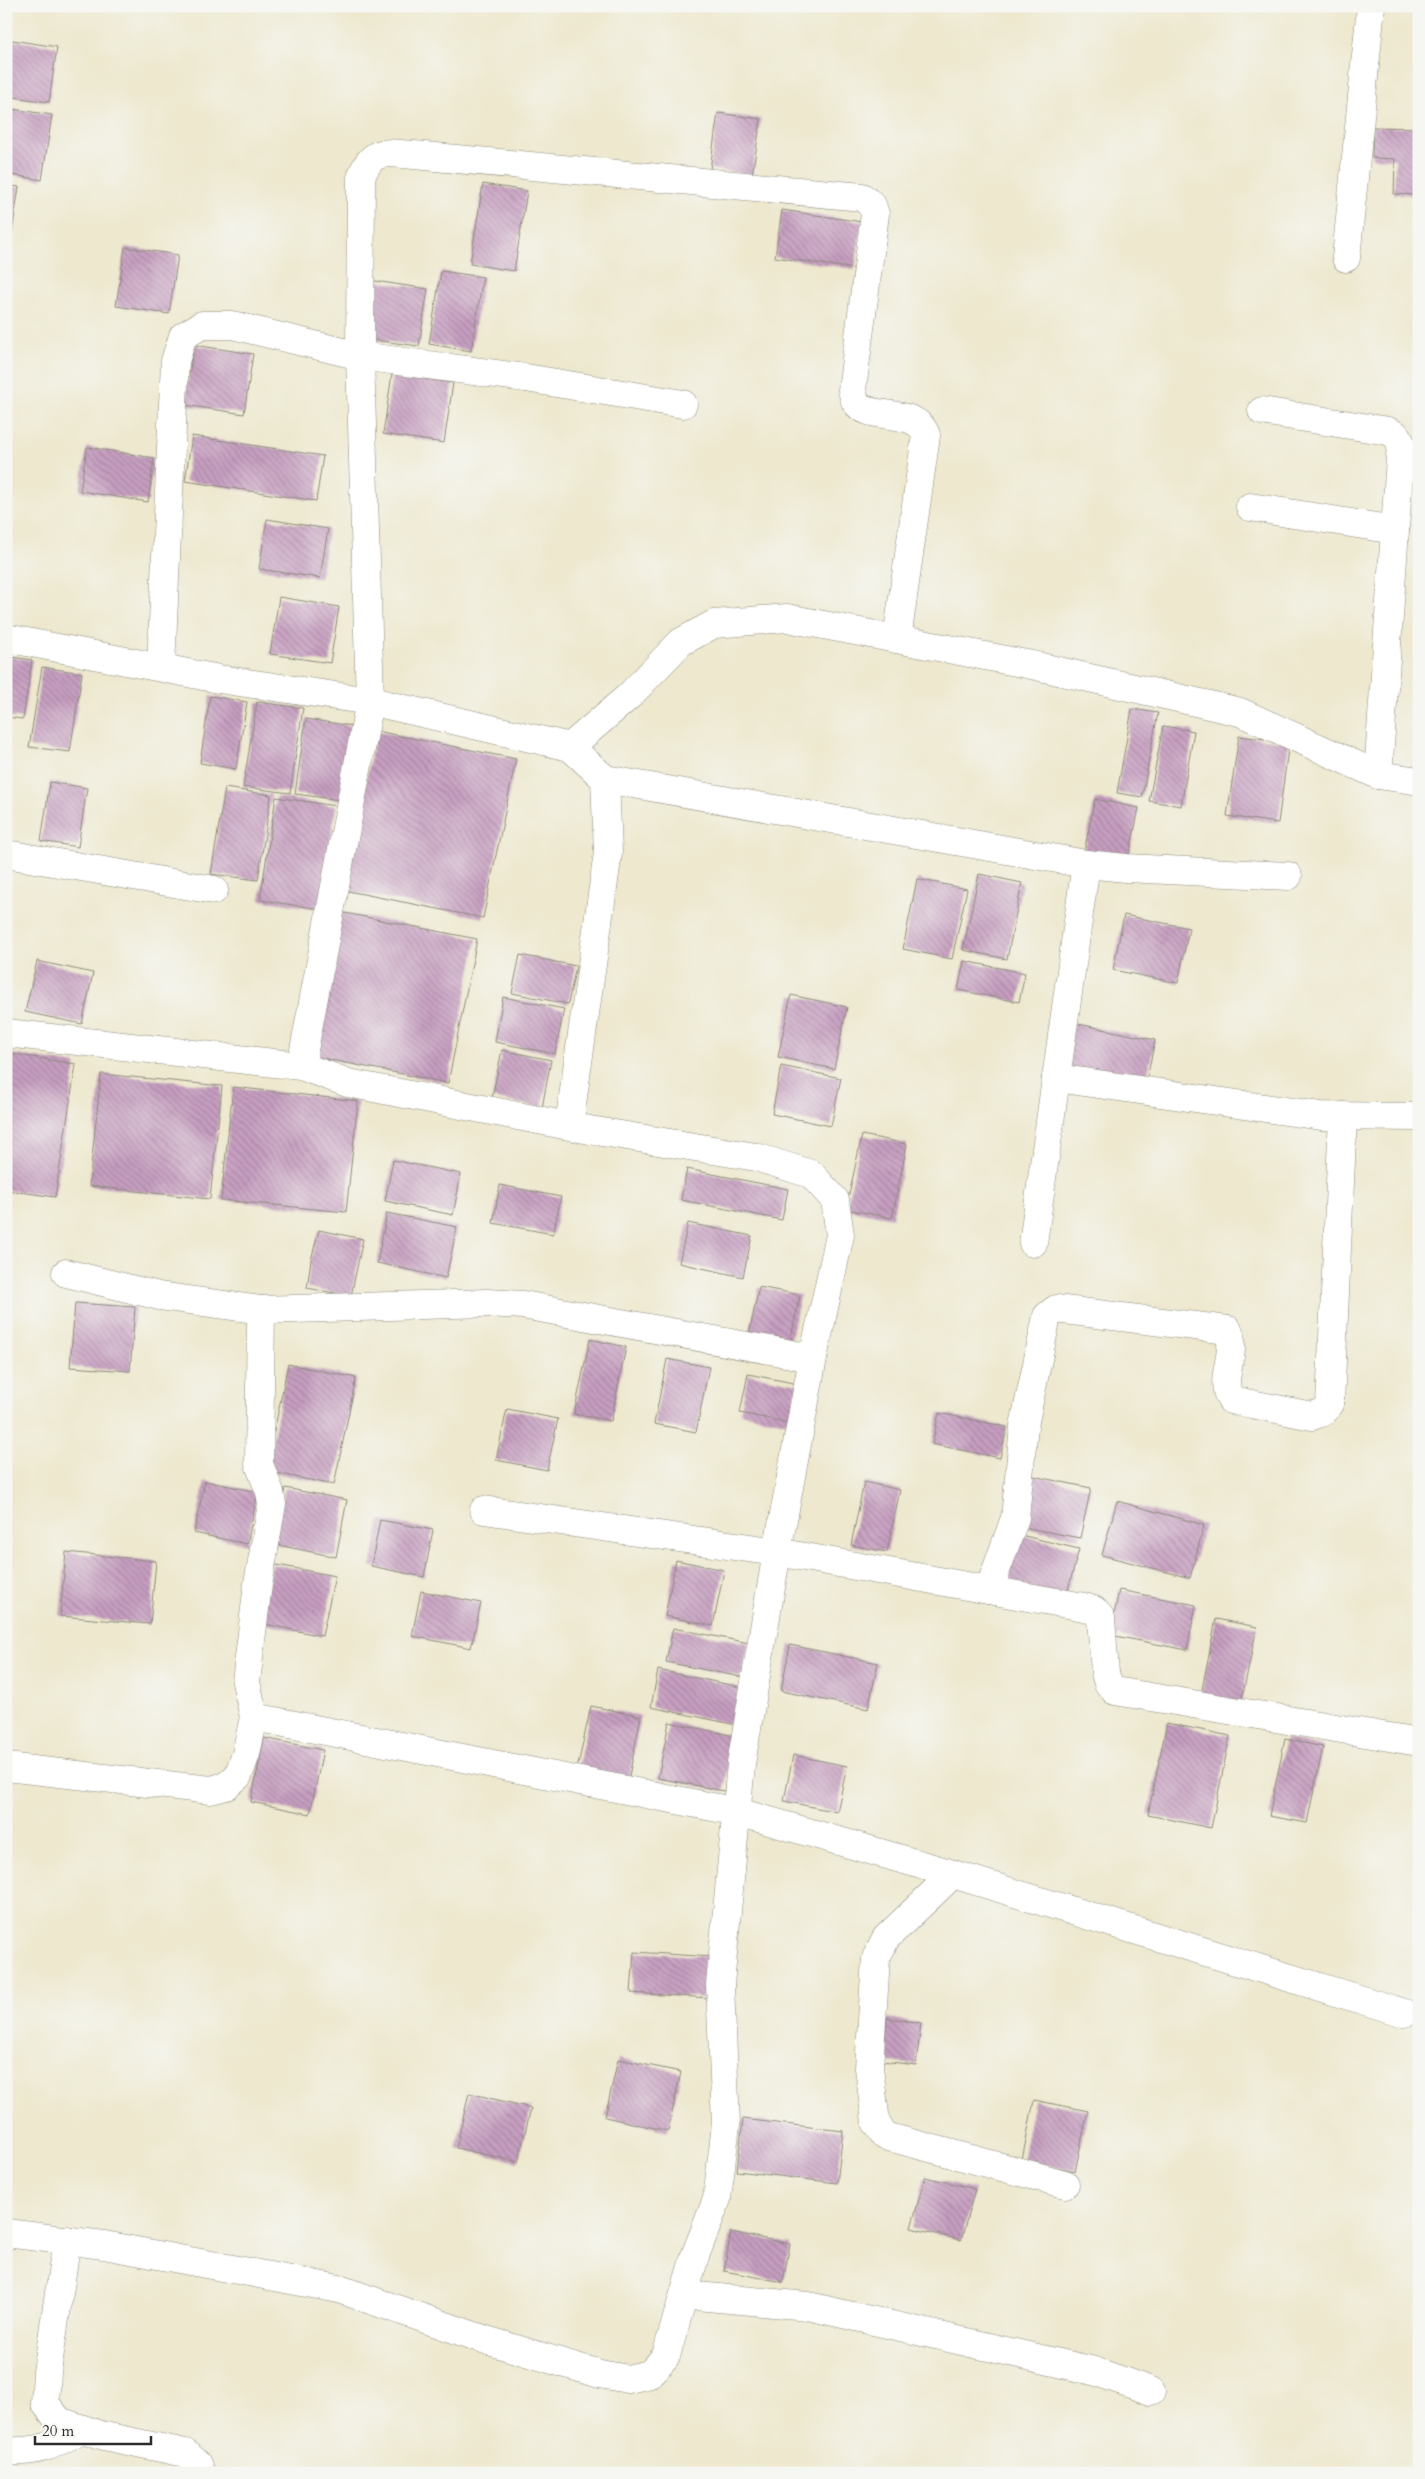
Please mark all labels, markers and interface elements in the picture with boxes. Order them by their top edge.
scale bar [35,2414,151,2446]
text: 20 m [42,2421,74,2441]

